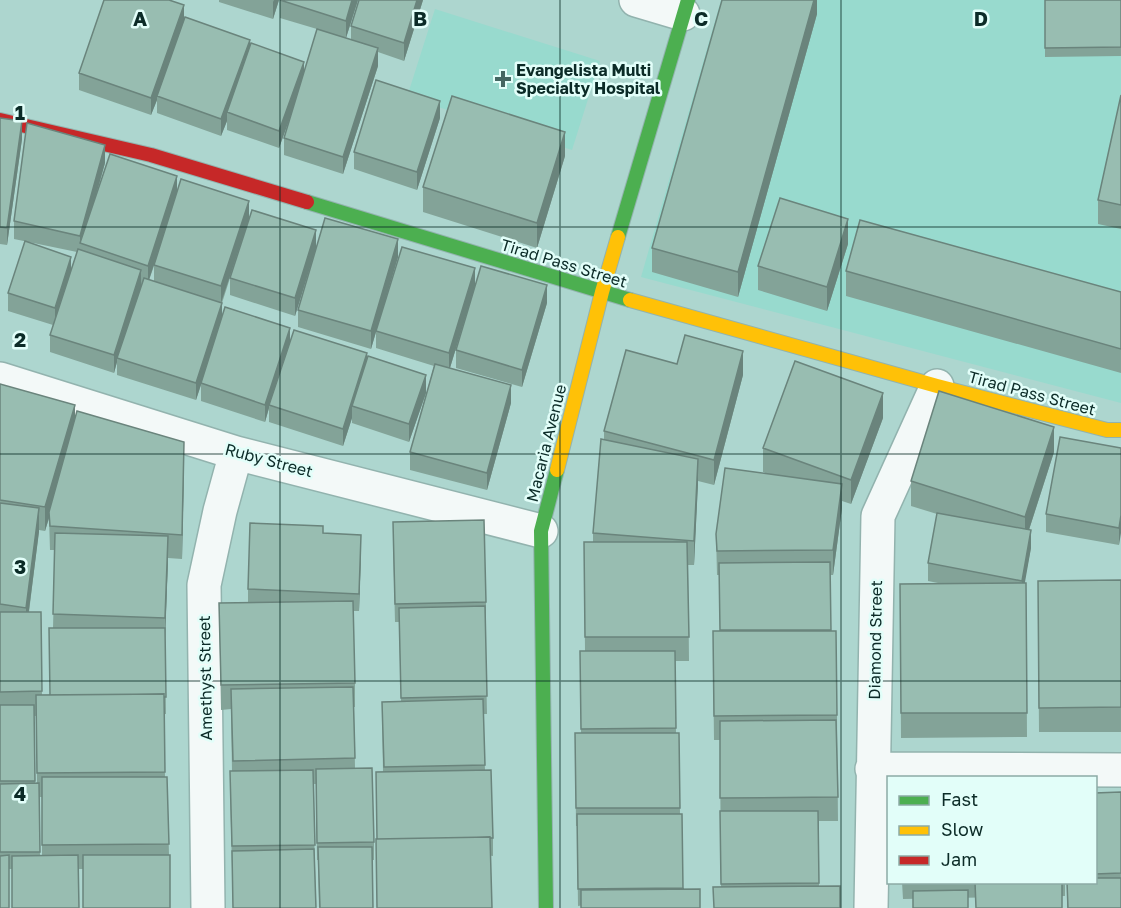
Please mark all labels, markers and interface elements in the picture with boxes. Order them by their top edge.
text: A [133,6,147,30]
text: B [413,6,427,30]
text: C [694,6,708,30]
text: D [974,6,988,30]
place label: Evangelista Multi Specialty Hospital [516,60,661,98]
marker: Evangelista Multi Specialty Hospital [494,70,512,88]
text: 1 [15,100,25,124]
street label: Tirad Pass Street [499,234,629,292]
text: 2 [14,327,26,351]
street label: Tirad Pass Street [966,366,1098,420]
street label: Macaria Avenue [522,382,570,504]
street label: Ruby Street [223,439,315,481]
text: 3 [14,554,26,578]
street label: Diamond Street [864,580,886,700]
street label: Amethyst Street [194,615,216,741]
legend [887,776,1097,884]
text: 4 [14,781,26,805]
text: Fast [941,788,978,810]
text: Slow [941,818,984,840]
text: Jam [941,848,977,870]

